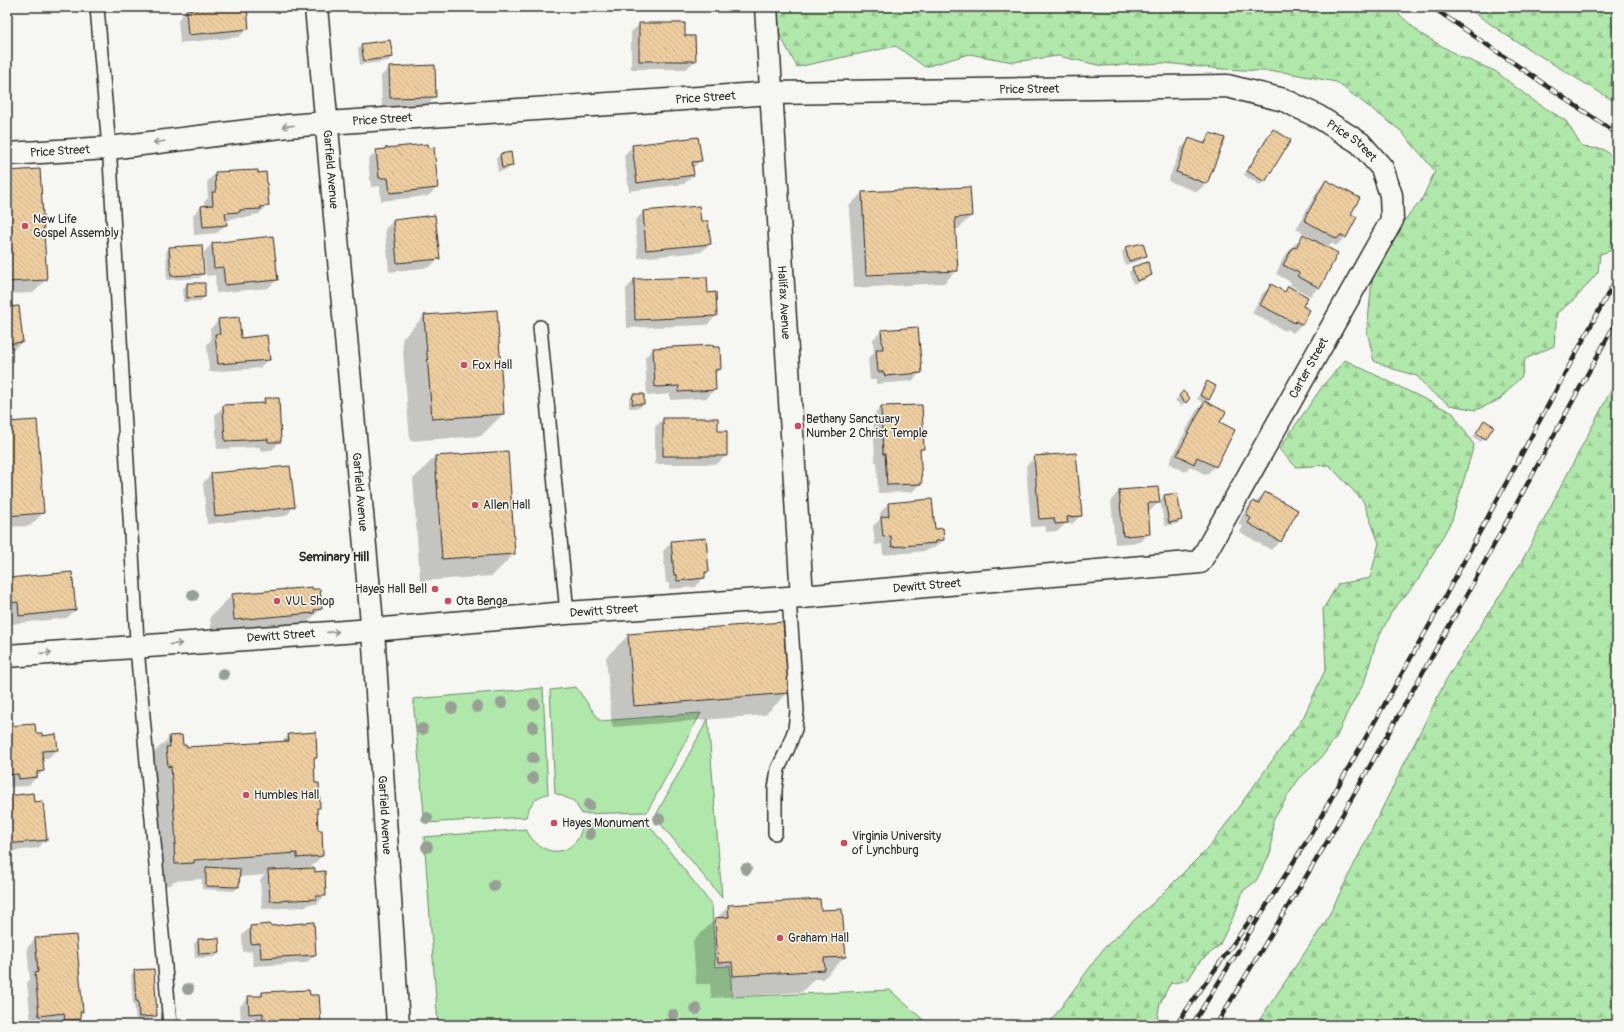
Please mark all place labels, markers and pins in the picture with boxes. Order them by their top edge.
place label: New Life Gospel Assembly [33,212,119,241]
marker: New Life Gospel Assembly [20,221,30,231]
place label: Fox Hall [472,358,513,373]
marker: Fox Hall [459,360,469,370]
place label: Bethany Sanctuary Number 2 Christ Temple [806,412,928,441]
marker: Bethany Sanctuary Number 2 Christ Temple [793,421,803,431]
place label: Allen Hall [483,498,531,513]
marker: Allen Hall [470,500,480,510]
place label: Hayes Hall Bell [355,582,427,597]
marker: Hayes Hall Bell [430,584,440,594]
place label: VUL Shop [285,594,335,609]
place label: Ota Benga [456,594,508,609]
marker: VUL Shop [272,596,282,606]
marker: Ota Benga [443,596,453,606]
place label: Humbles Hall [254,788,320,803]
marker: Humbles Hall [241,790,251,800]
place label: Hayes Monument [562,816,650,831]
marker: Hayes Monument [549,818,559,828]
place label: Virginia University of Lynchburg [852,829,941,858]
marker: Virginia University of Lynchburg [839,838,849,848]
place label: Graham Hall [788,931,849,946]
marker: Graham Hall [775,933,785,943]

